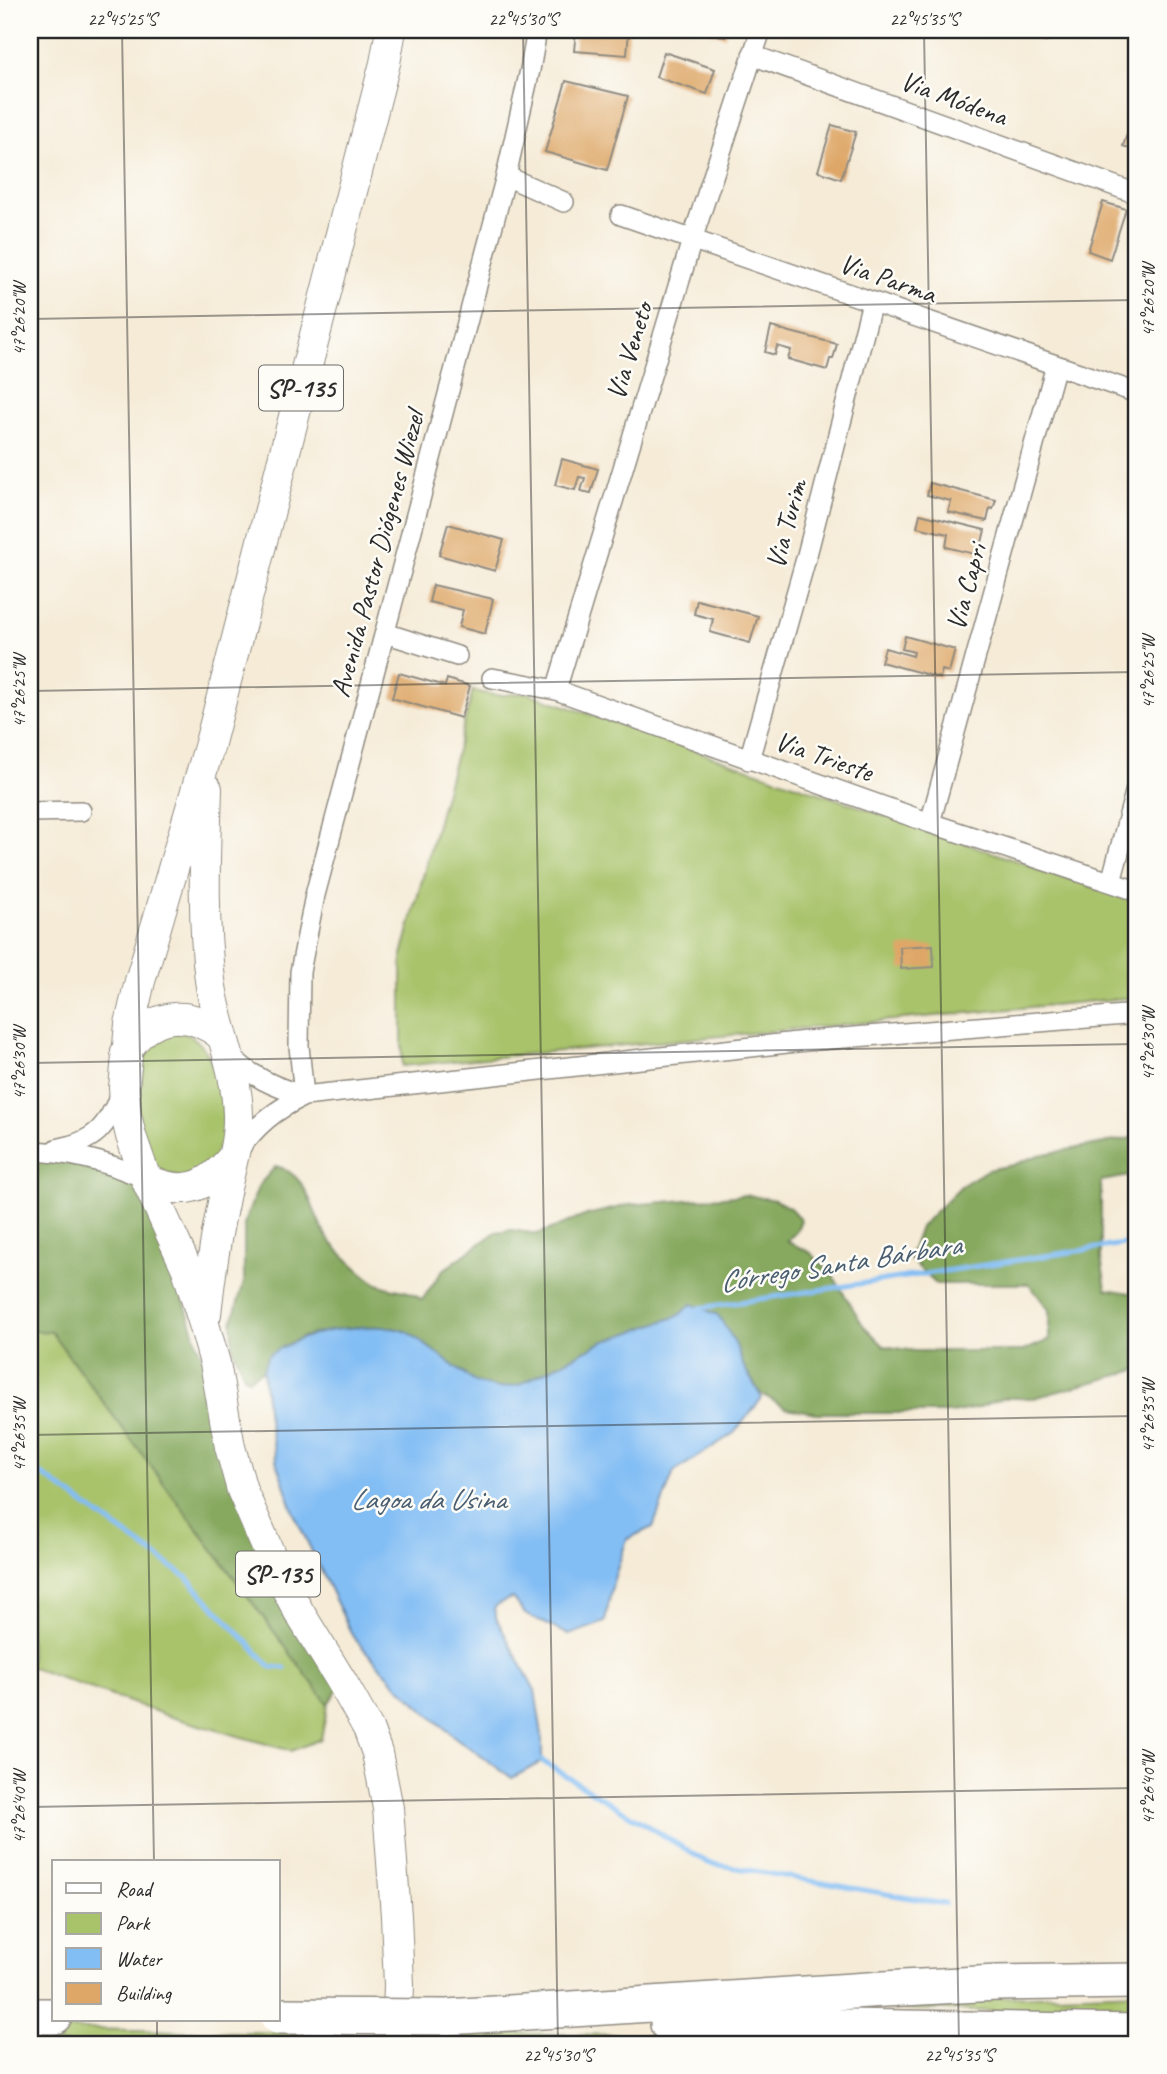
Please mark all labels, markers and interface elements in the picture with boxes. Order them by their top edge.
text: 22°45'25"S [88,8,160,30]
text: 22°45'30"S [489,8,561,30]
text: 22°45'35"S [890,8,962,30]
street label: Via Módena [896,63,1014,134]
street label: Via Parma [835,245,942,311]
text: 47°26'20"W [1137,260,1159,337]
text: 47°26'20"W [8,279,30,356]
street label: Via Veneto [598,295,661,404]
road number: SP-135 [259,366,343,410]
street label: Avenida Pastor Diógenes Wiezel [322,402,433,701]
street label: Via Turim [757,474,815,572]
street label: Via Capri [938,536,995,634]
text: 47°26'25"W [1137,632,1159,709]
text: 47°26'25"W [8,651,30,728]
street label: Via Trieste [771,723,879,790]
text: 47°26'30"W [1137,1004,1159,1081]
text: 47°26'30"W [8,1023,30,1100]
water label: Córrego Santa Bárbara [717,1225,966,1301]
text: 47°26'35"W [1137,1376,1159,1453]
text: 47°26'35"W [8,1395,30,1472]
water label: Lagoa da Usina [351,1480,509,1518]
road number: SP-135 [236,1552,320,1596]
text: 47°26'40"W [1137,1748,1159,1825]
text: 47°26'40"W [8,1767,30,1844]
legend [52,1860,280,2022]
text: Road [116,1876,155,1902]
text: Park [116,1910,151,1936]
text: Water [116,1946,163,1972]
text: Building [116,1980,173,2006]
text: 22°45'30"S [524,2044,596,2066]
text: 22°45'35"S [925,2044,997,2066]

